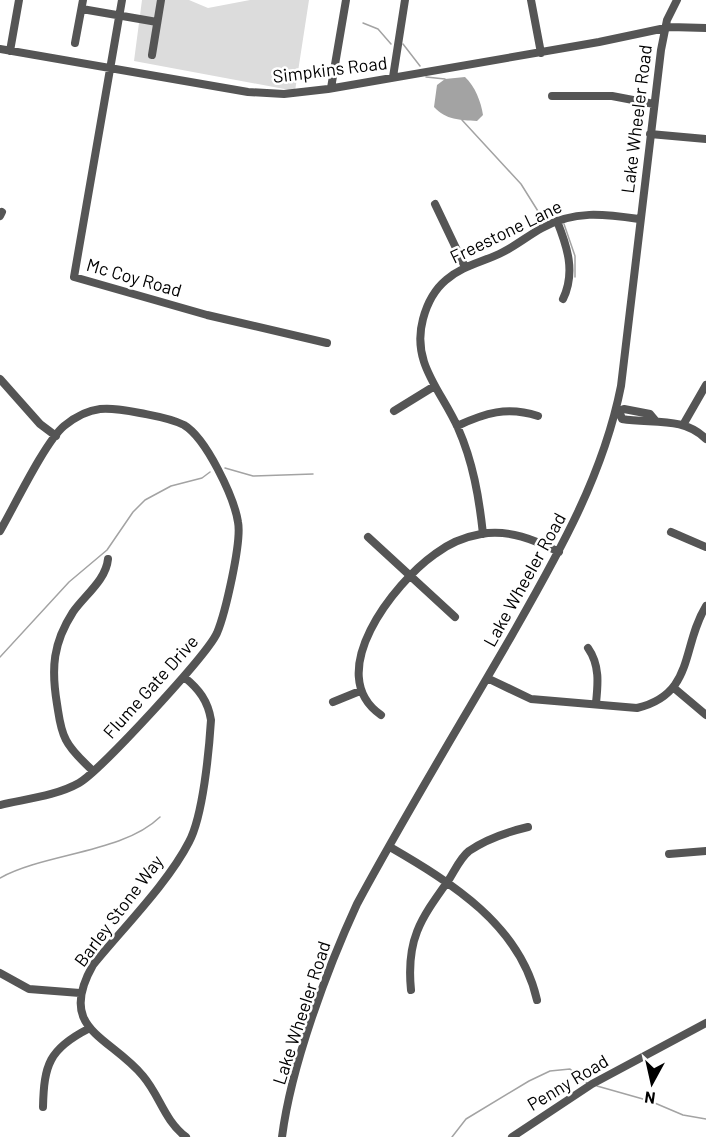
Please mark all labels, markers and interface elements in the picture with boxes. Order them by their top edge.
street label: Lake Wheeler Road [616,43,656,194]
street label: Simpkins Road [271,51,388,87]
street label: Freestone Lane [446,195,565,268]
street label: Mc Coy Road [84,253,184,301]
street label: Lake Wheeler Road [478,509,570,650]
street label: Flume Gate Drive [98,630,202,743]
street label: Barley Stone Way [69,850,167,971]
street label: Lake Wheeler Road [267,938,335,1087]
street label: Penny Road [523,1049,612,1115]
north arrow [622,1053,682,1113]
text: N [643,1088,656,1108]

